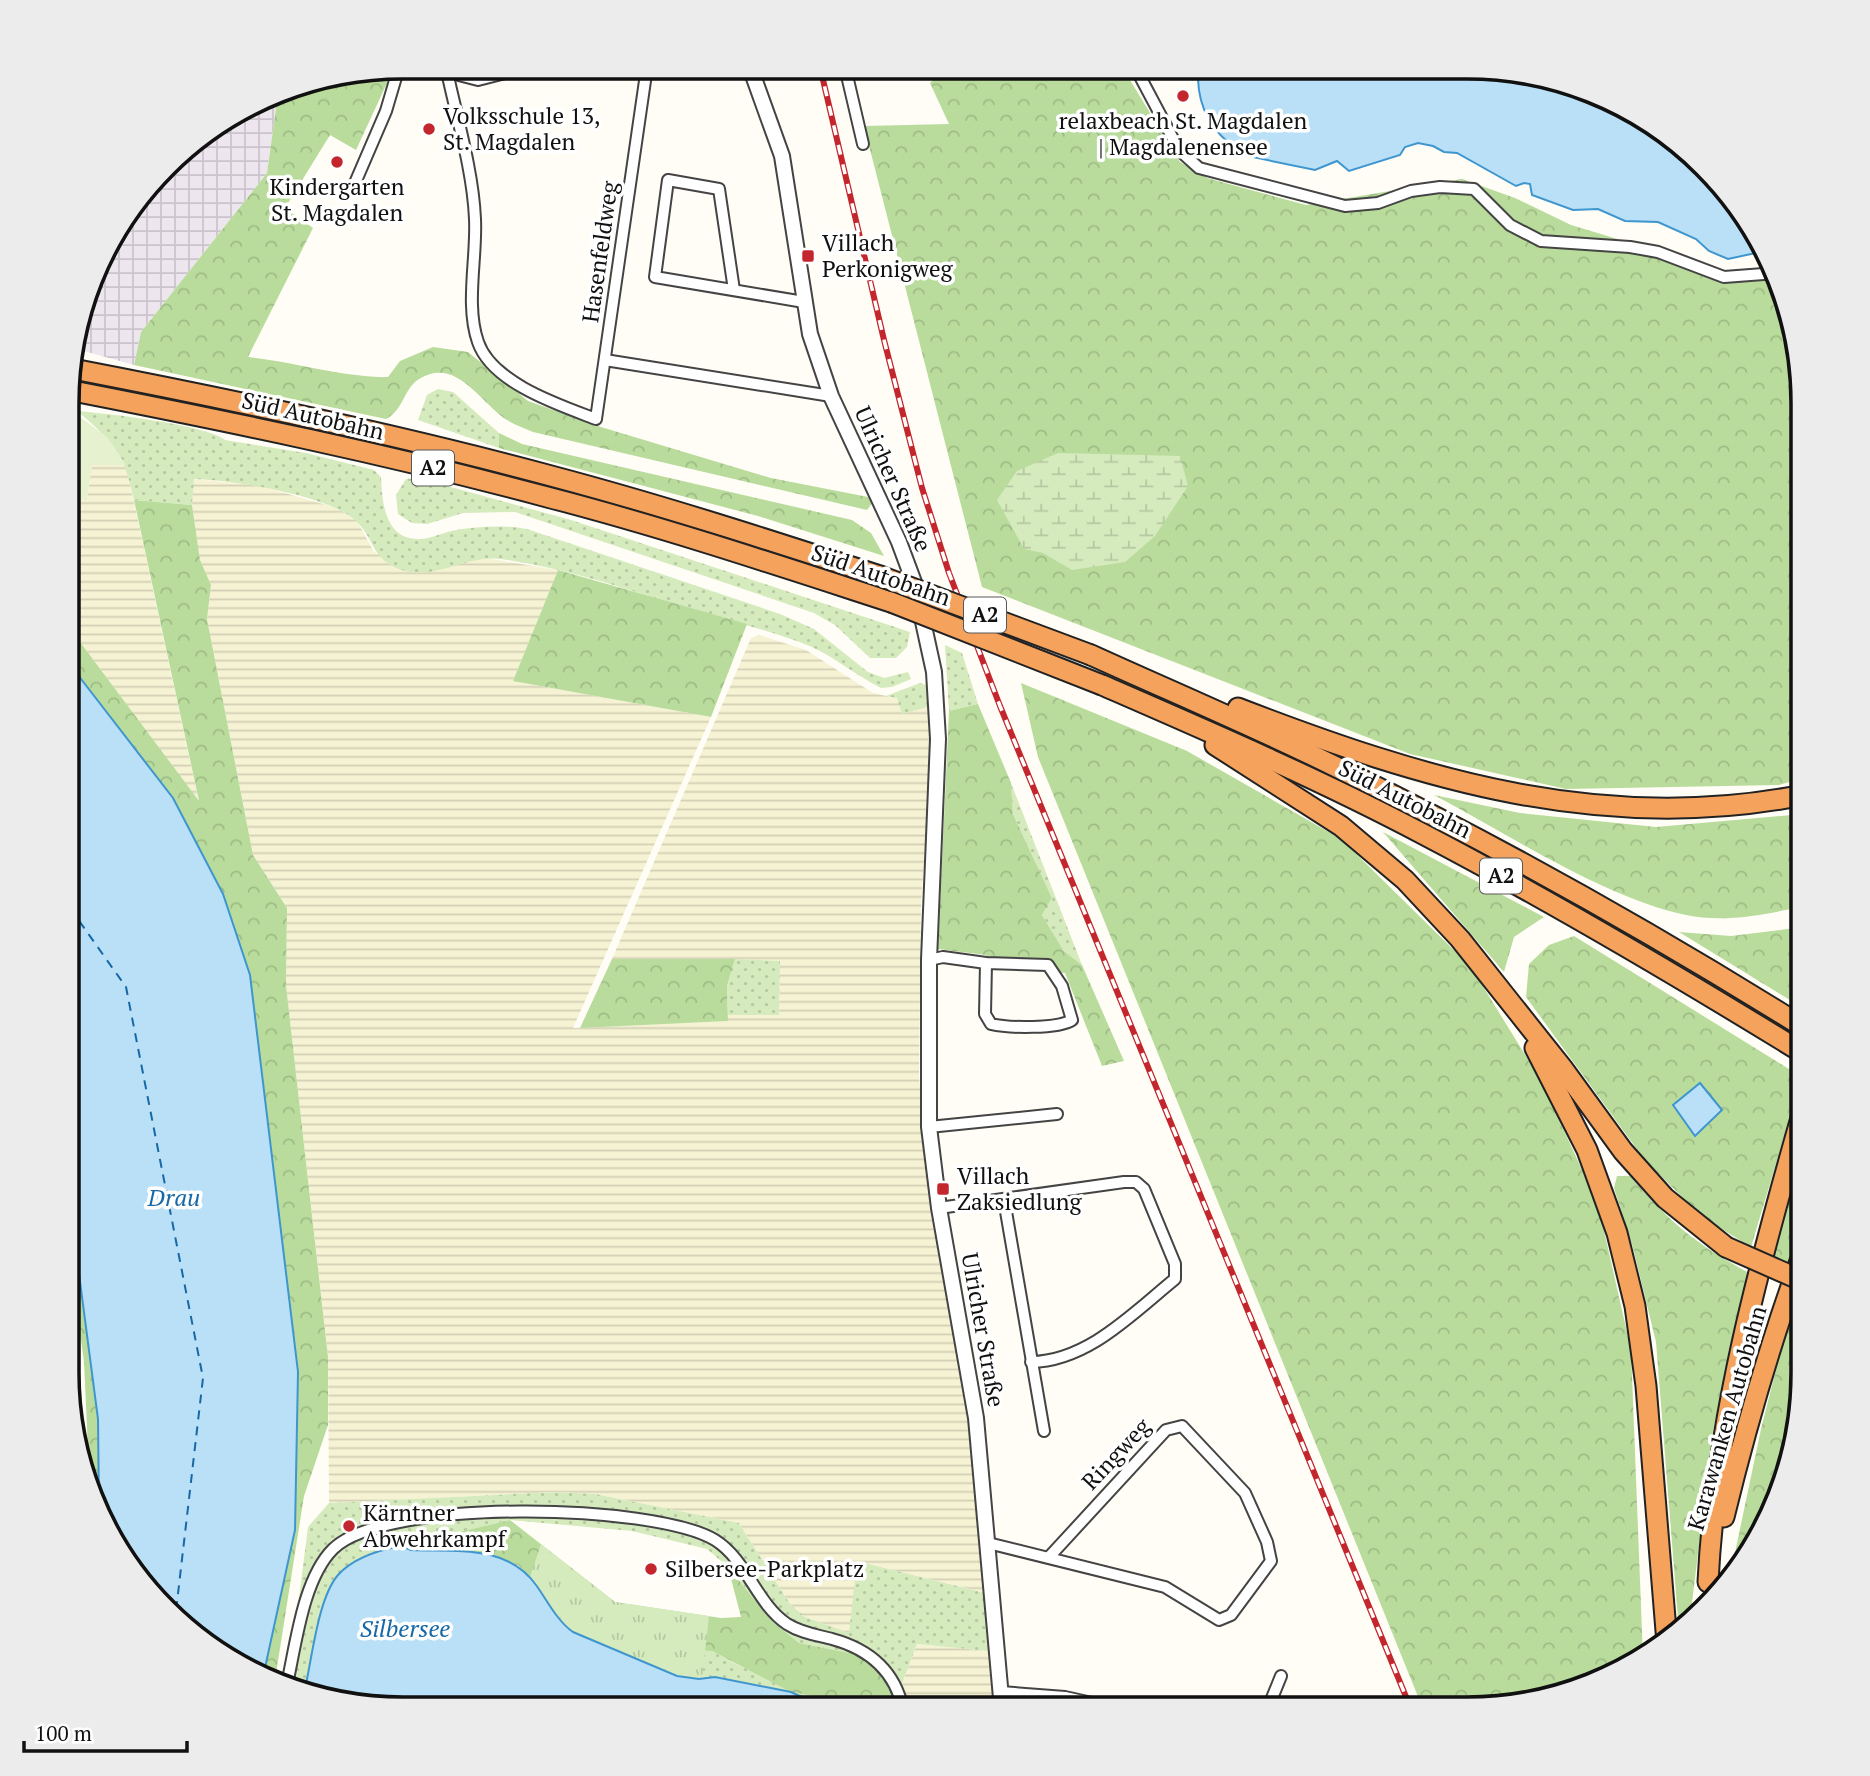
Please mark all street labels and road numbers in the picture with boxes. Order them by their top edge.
street label: Hasenfeldweg [574,178,625,325]
street label: Süd Autobahn [239,384,388,447]
street label: Ulricher Straße [848,401,939,556]
road number: A2 [412,450,454,486]
street label: Süd Autobahn [808,536,955,613]
road number: A2 [964,598,1006,632]
street label: Süd Autobahn [1334,752,1477,845]
road number: A2 [1480,858,1522,894]
street label: Ulricher Straße [955,1250,1012,1409]
street label: Karawanken Autobahn [1680,1302,1774,1534]
street label: Ringweg [1074,1410,1157,1496]

